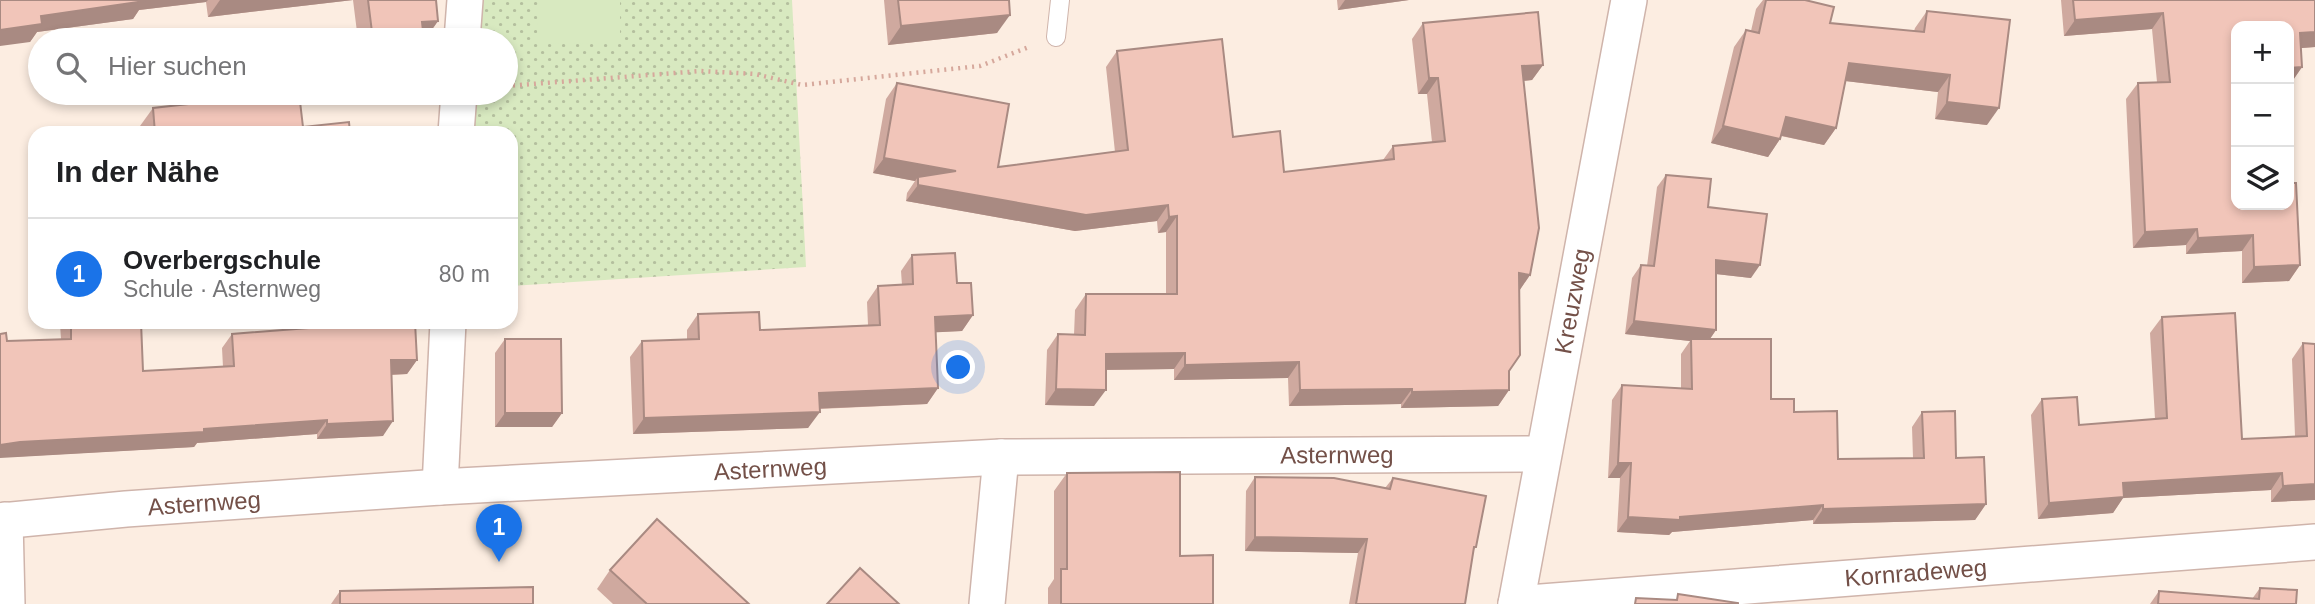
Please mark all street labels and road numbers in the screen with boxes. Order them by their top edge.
street label: Kreuzweg [1549,246,1595,356]
street label: Asternweg [1280,441,1394,468]
street label: Asternweg [713,452,828,485]
street label: Asternweg [147,486,262,520]
street label: Kornradeweg [1843,553,1988,591]

